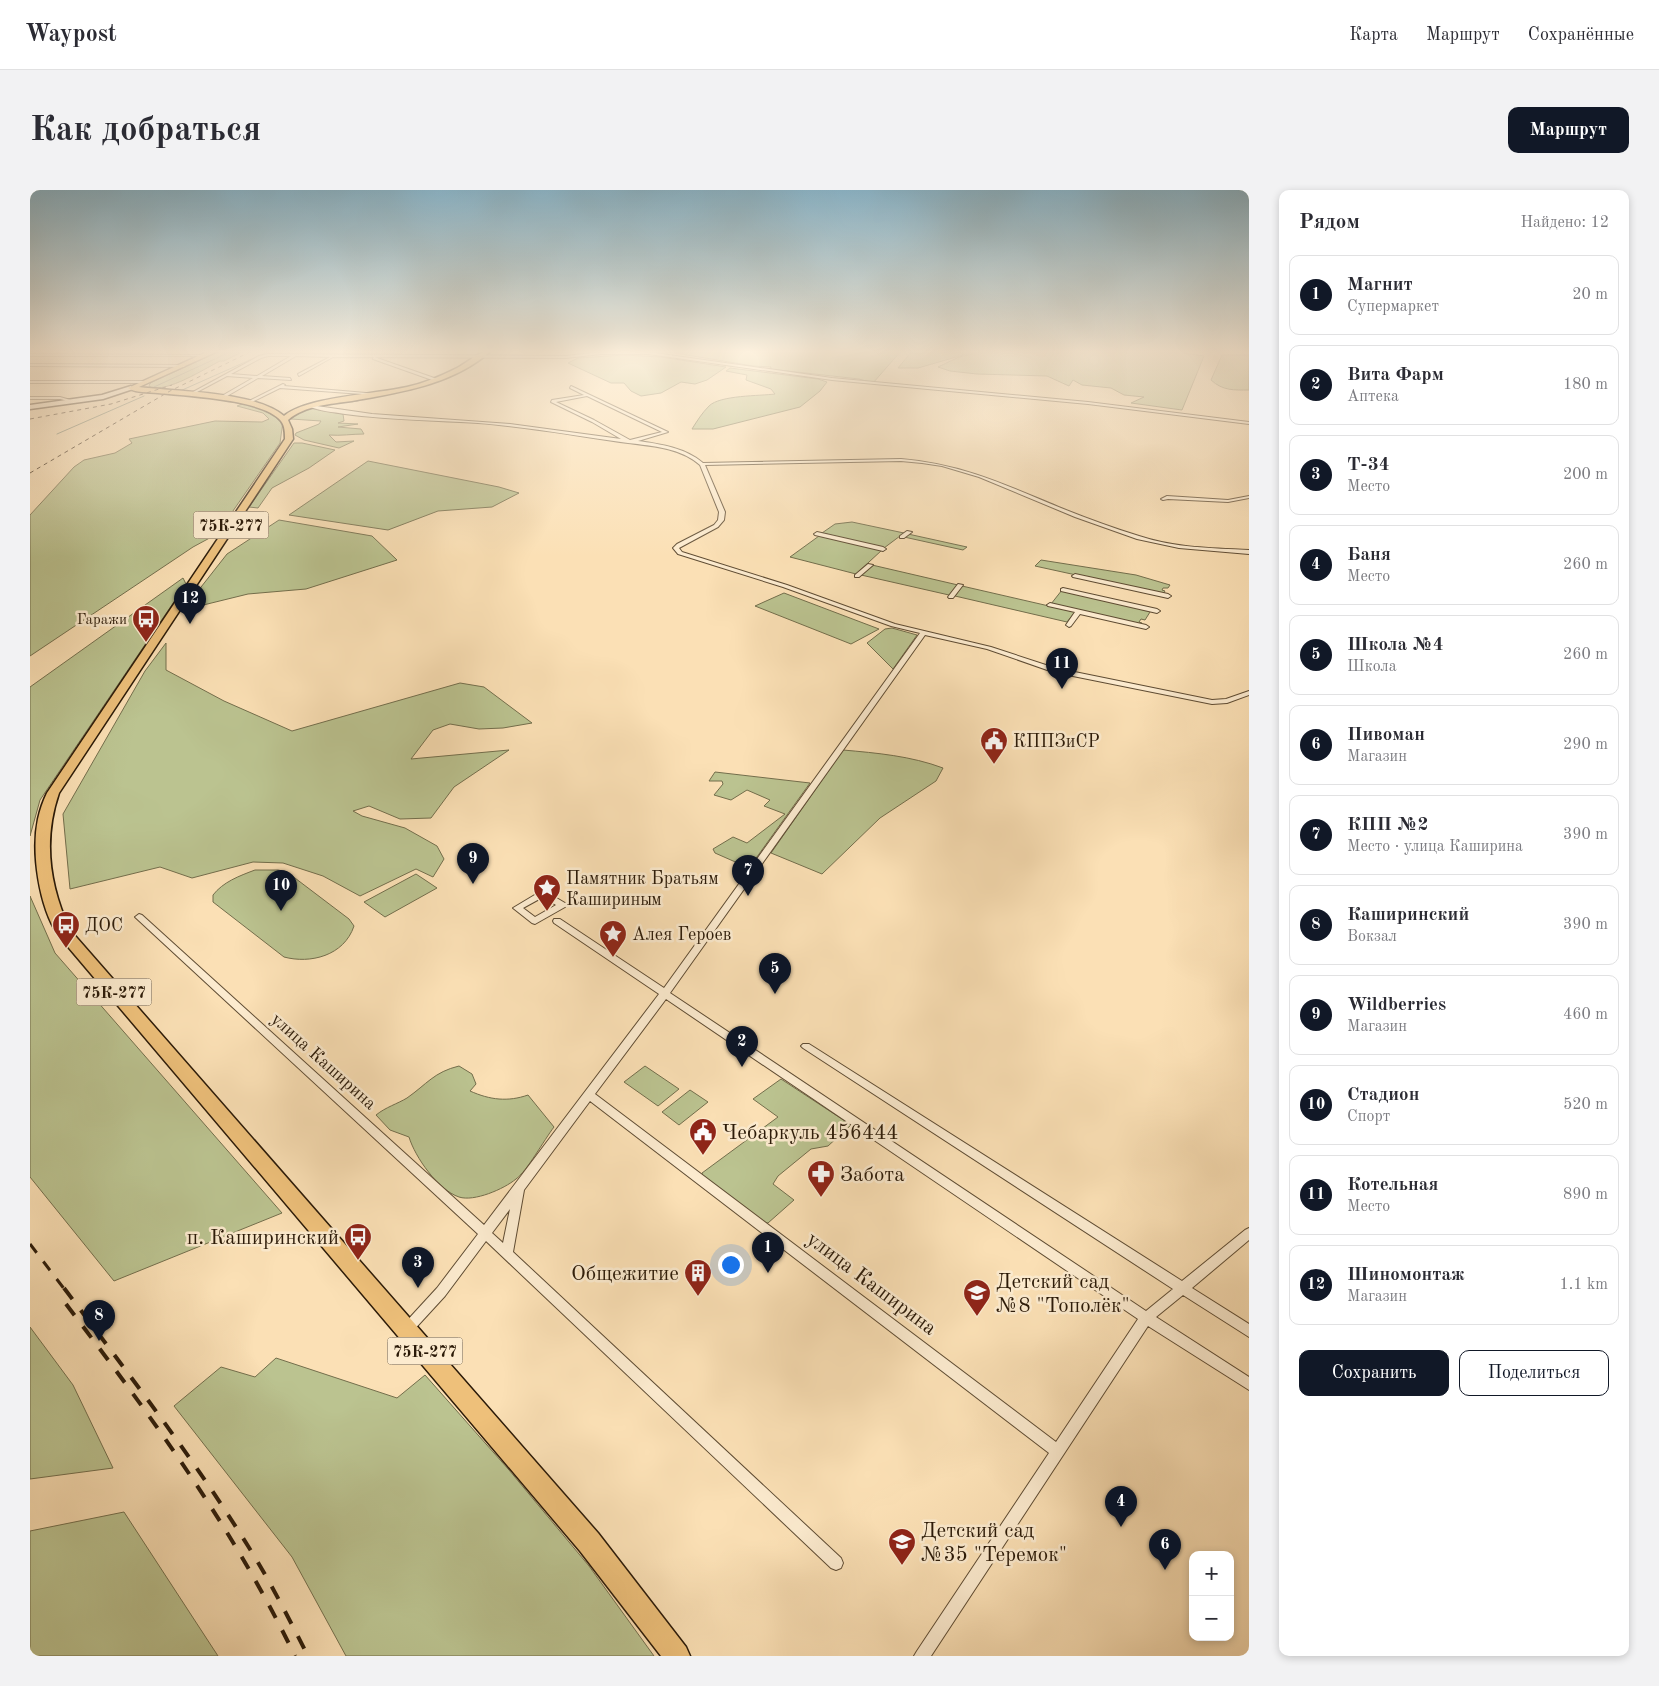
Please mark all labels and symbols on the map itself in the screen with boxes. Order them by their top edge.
road number: 75К-277 [194,512,268,538]
pin: 12 [174,583,206,624]
bus stop icon: Гаражи [131,604,161,643]
place label: Гаражи [77,613,127,628]
pin: 11 [1046,648,1078,689]
public building icon: КППЗиСР [979,726,1009,765]
place label: КППЗиСР [1013,733,1100,751]
pin: 9 [457,843,489,884]
pin: 7 [732,855,764,896]
pin: 10 [265,870,297,911]
place label: Памятник Братьям Кашириным [566,870,719,909]
place icon: Памятник Братьям Кашириным [532,873,562,912]
bus stop icon: ДОС [51,910,81,949]
place label: ДОС [85,917,123,935]
place icon: Алея Героев [598,919,628,958]
place label: Алея Героев [632,926,731,944]
pin: 5 [759,953,791,994]
road number: 75К-277 [76,979,152,1006]
street label: улица Каширина [267,1010,379,1113]
pin: 2 [726,1026,758,1067]
public building icon: Чебаpкуль 456444 [688,1117,718,1156]
place label: Чебаpкуль 456444 [722,1123,899,1144]
pharmacy icon: Забота [806,1159,836,1198]
place label: Забота [840,1165,905,1186]
bus stop icon: п. Каширинский [343,1222,373,1261]
place label: п. Каширинский [187,1228,339,1249]
street label: улица Каширина [802,1229,940,1340]
pin: 1 [752,1232,784,1273]
pin: 3 [402,1247,434,1288]
your location [718,1252,744,1278]
building icon: Общежитие [683,1258,713,1297]
place label: Общежитие [571,1264,679,1285]
place label: Детский сад №8 "Тополёк" [996,1272,1130,1317]
school or university icon: Детский сад №8 "Тополёк" [962,1278,992,1317]
pin: 8 [83,1300,115,1341]
road number: 75К-277 [388,1338,462,1364]
pin: 4 [1105,1486,1137,1527]
place label: Детский сад №35 "Теремок" [921,1521,1067,1566]
school or university icon: Детский сад №35 "Теремок" [887,1527,917,1566]
pin: 6 [1149,1529,1181,1570]

